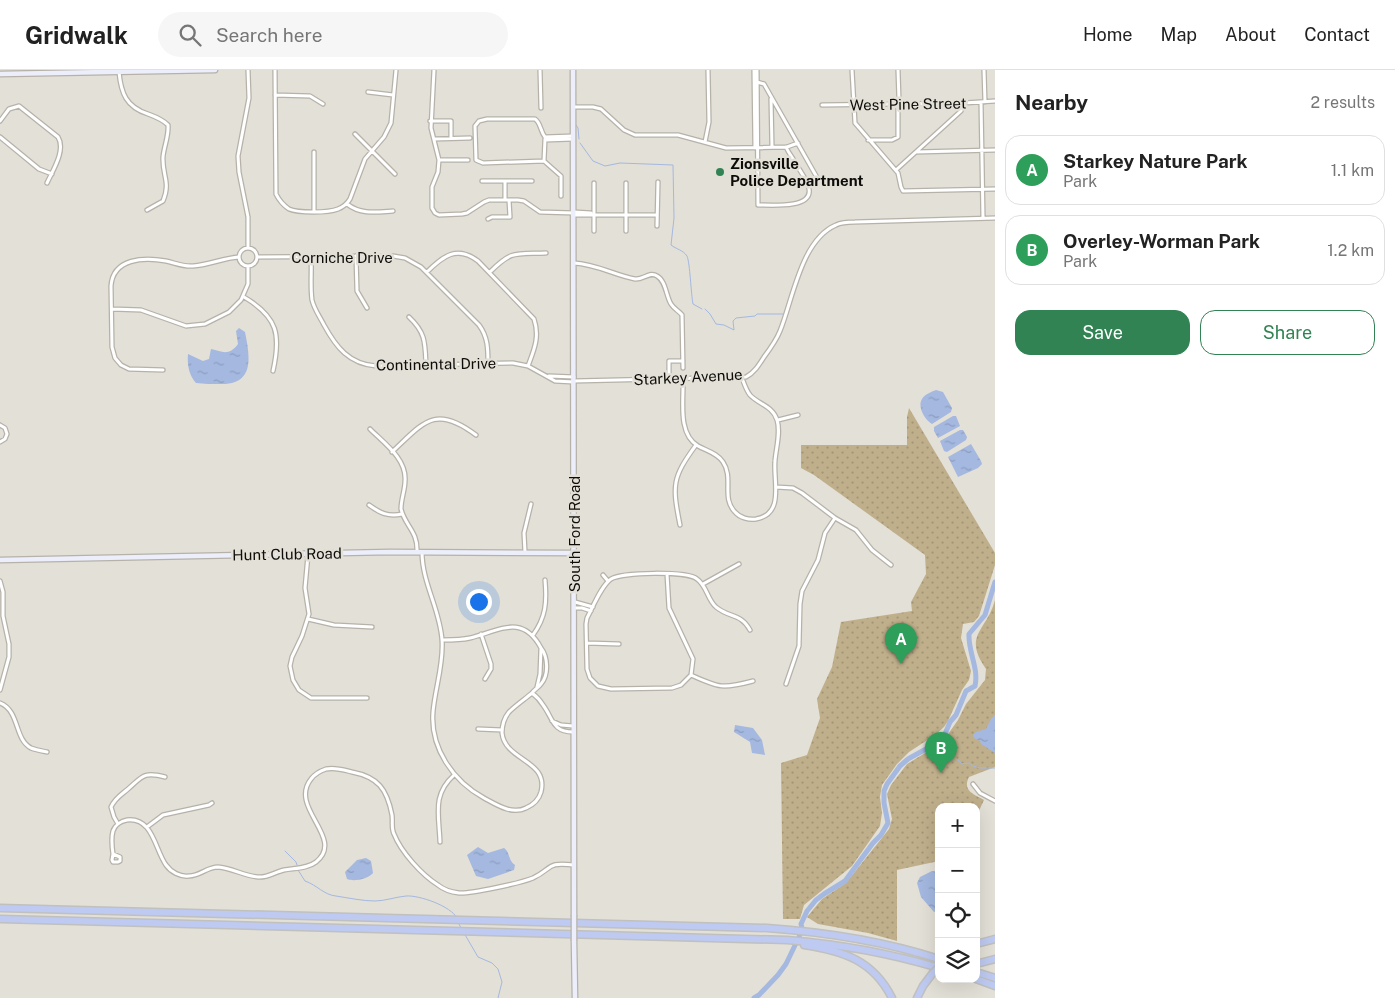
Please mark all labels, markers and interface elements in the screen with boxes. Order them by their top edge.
search box [158,12,508,57]
text: Gridwalk [25,21,128,49]
icon: search [176,21,204,49]
text: Search here [216,24,323,46]
text: Home [1083,24,1133,45]
text: Map [1161,24,1197,45]
text: About [1225,24,1276,45]
text: Contact [1304,24,1370,45]
text: Nearby [1015,90,1088,115]
text: 2 results [1310,93,1375,112]
street label: West Pine Street [849,94,967,114]
text: Starkey Nature Park [1063,150,1248,172]
place label: Zionsville Police Department [730,155,864,189]
text: A [1026,161,1038,180]
text: 1.1 km [1331,161,1374,180]
marker: Zionsville Police Department [714,166,726,178]
text: Park [1063,172,1097,191]
text: Overley-Worman Park [1063,230,1260,252]
text: B [1027,241,1037,260]
text: 1.2 km [1327,241,1374,260]
street label: Corniche Drive [291,249,393,266]
text: Park [1063,252,1097,271]
button: Save [1015,310,1190,355]
button: Share [1200,310,1375,355]
street label: Continental Drive [376,354,496,374]
street label: Starkey Avenue [633,366,743,388]
street label: South Ford Road [566,476,583,592]
street label: Hunt Club Road [232,545,342,563]
your location [466,589,492,615]
pin: A [885,623,917,664]
pin: B [925,732,957,773]
map controls [935,803,980,983]
button: + [935,803,980,848]
button: − [935,848,980,893]
button: locate [935,893,980,938]
button: layers [935,938,980,983]

